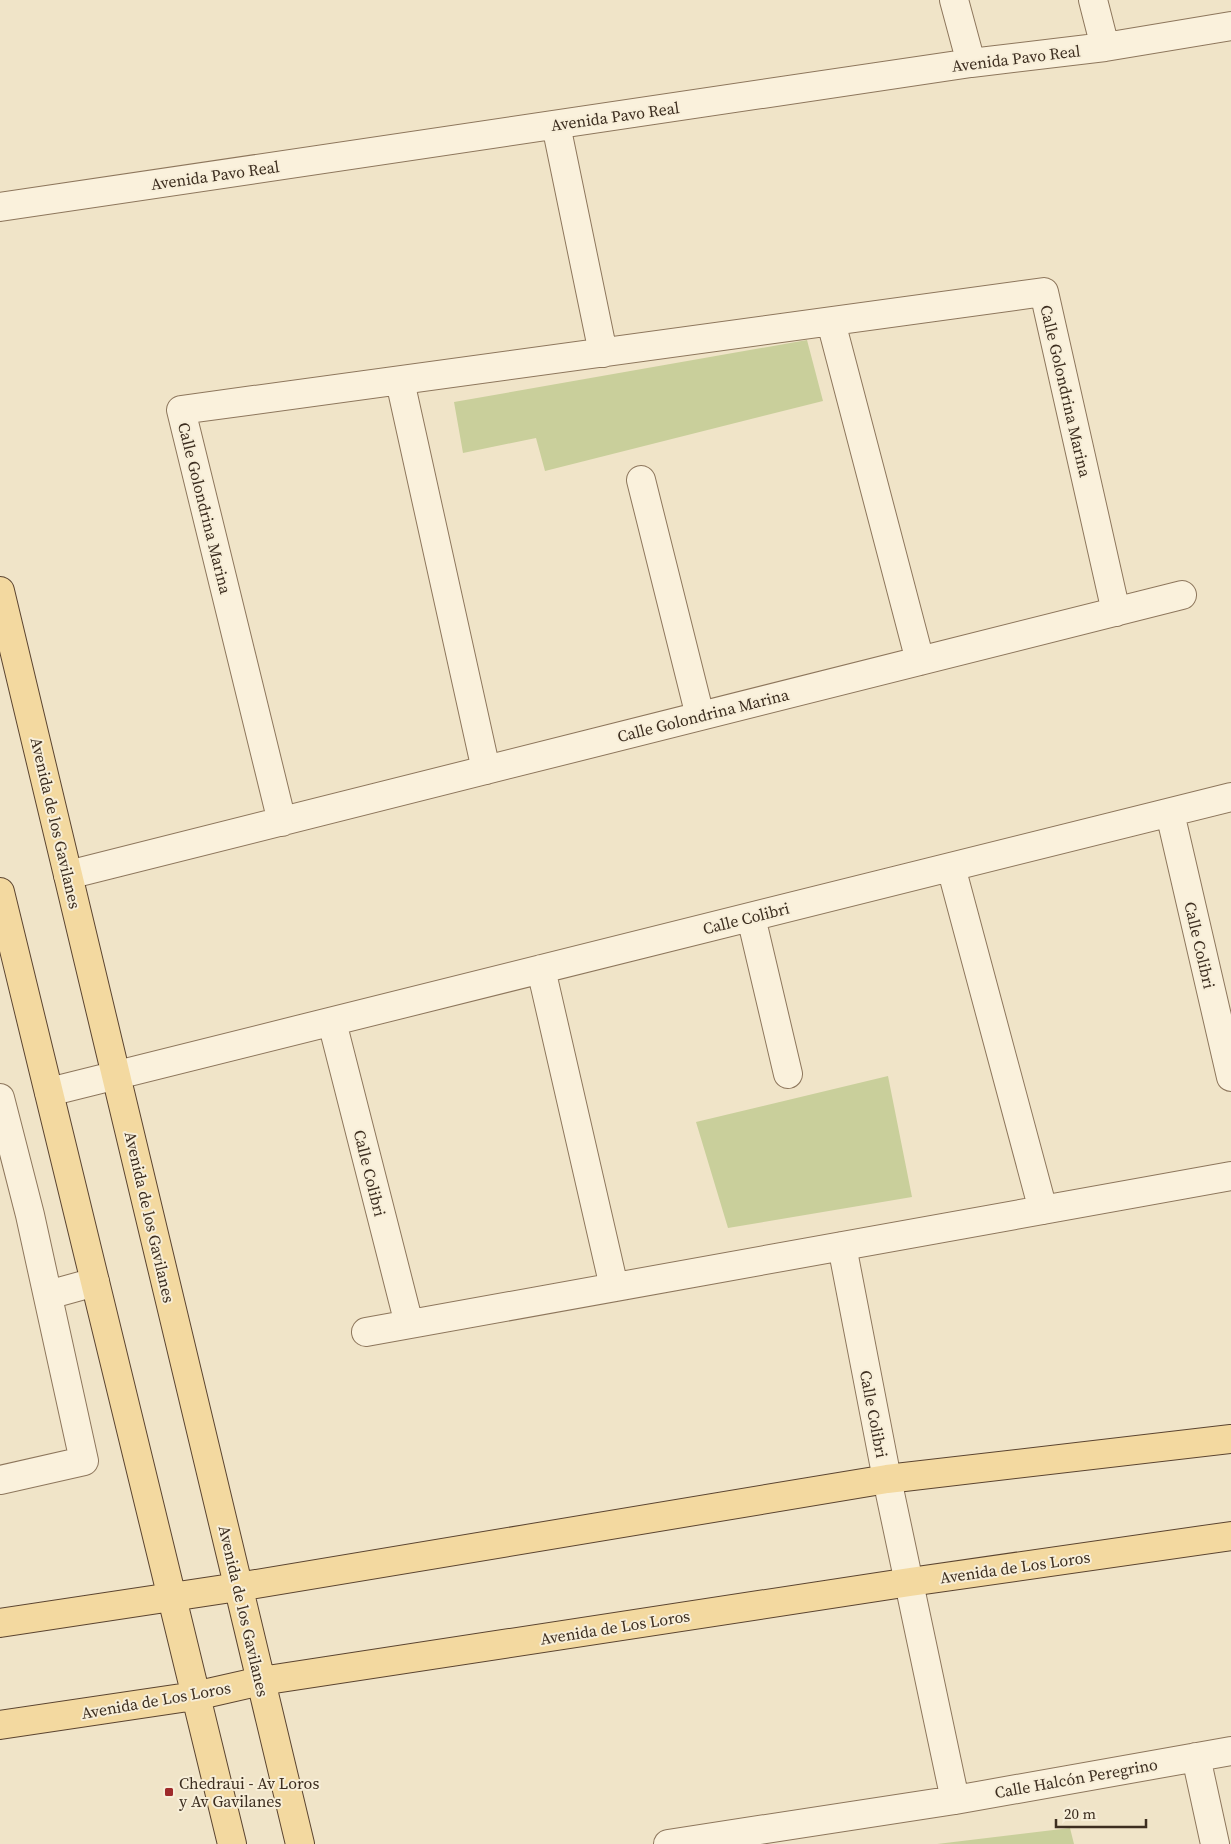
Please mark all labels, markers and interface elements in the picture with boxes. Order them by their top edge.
street label: Avenida Pavo Real [950,39,1082,77]
street label: Avenida Pavo Real [549,96,681,136]
street label: Avenida Pavo Real [149,155,281,195]
street label: Calle Golondrina Marina [1035,303,1097,480]
street label: Calle Golondrina Marina [173,420,237,597]
street label: Calle Golondrina Marina [615,683,792,747]
street label: Avenida de los Gavilanes [26,735,86,911]
street label: Calle Colibri [700,897,792,939]
street label: Calle Colibri [1179,899,1221,991]
street label: Calle Colibri [349,1127,391,1219]
street label: Avenida de los Gavilanes [120,1129,180,1305]
street label: Calle Colibri [855,1368,893,1460]
street label: Avenida de los Gavilanes [214,1523,274,1699]
street label: Avenida de Los Loros [938,1546,1092,1588]
street label: Avenida de Los Loros [538,1604,692,1650]
street label: Avenida de Los Loros [80,1676,233,1724]
street label: Calle Halcón Peregrino [993,1753,1159,1803]
place label: Chedraui - Av Loros y Av Gavilanes [179,1772,319,1812]
marker: Chedraui - Av Loros y Av Gavilanes [163,1786,175,1798]
scale bar [1056,1796,1146,1828]
text: 20 m [1064,1803,1096,1824]

